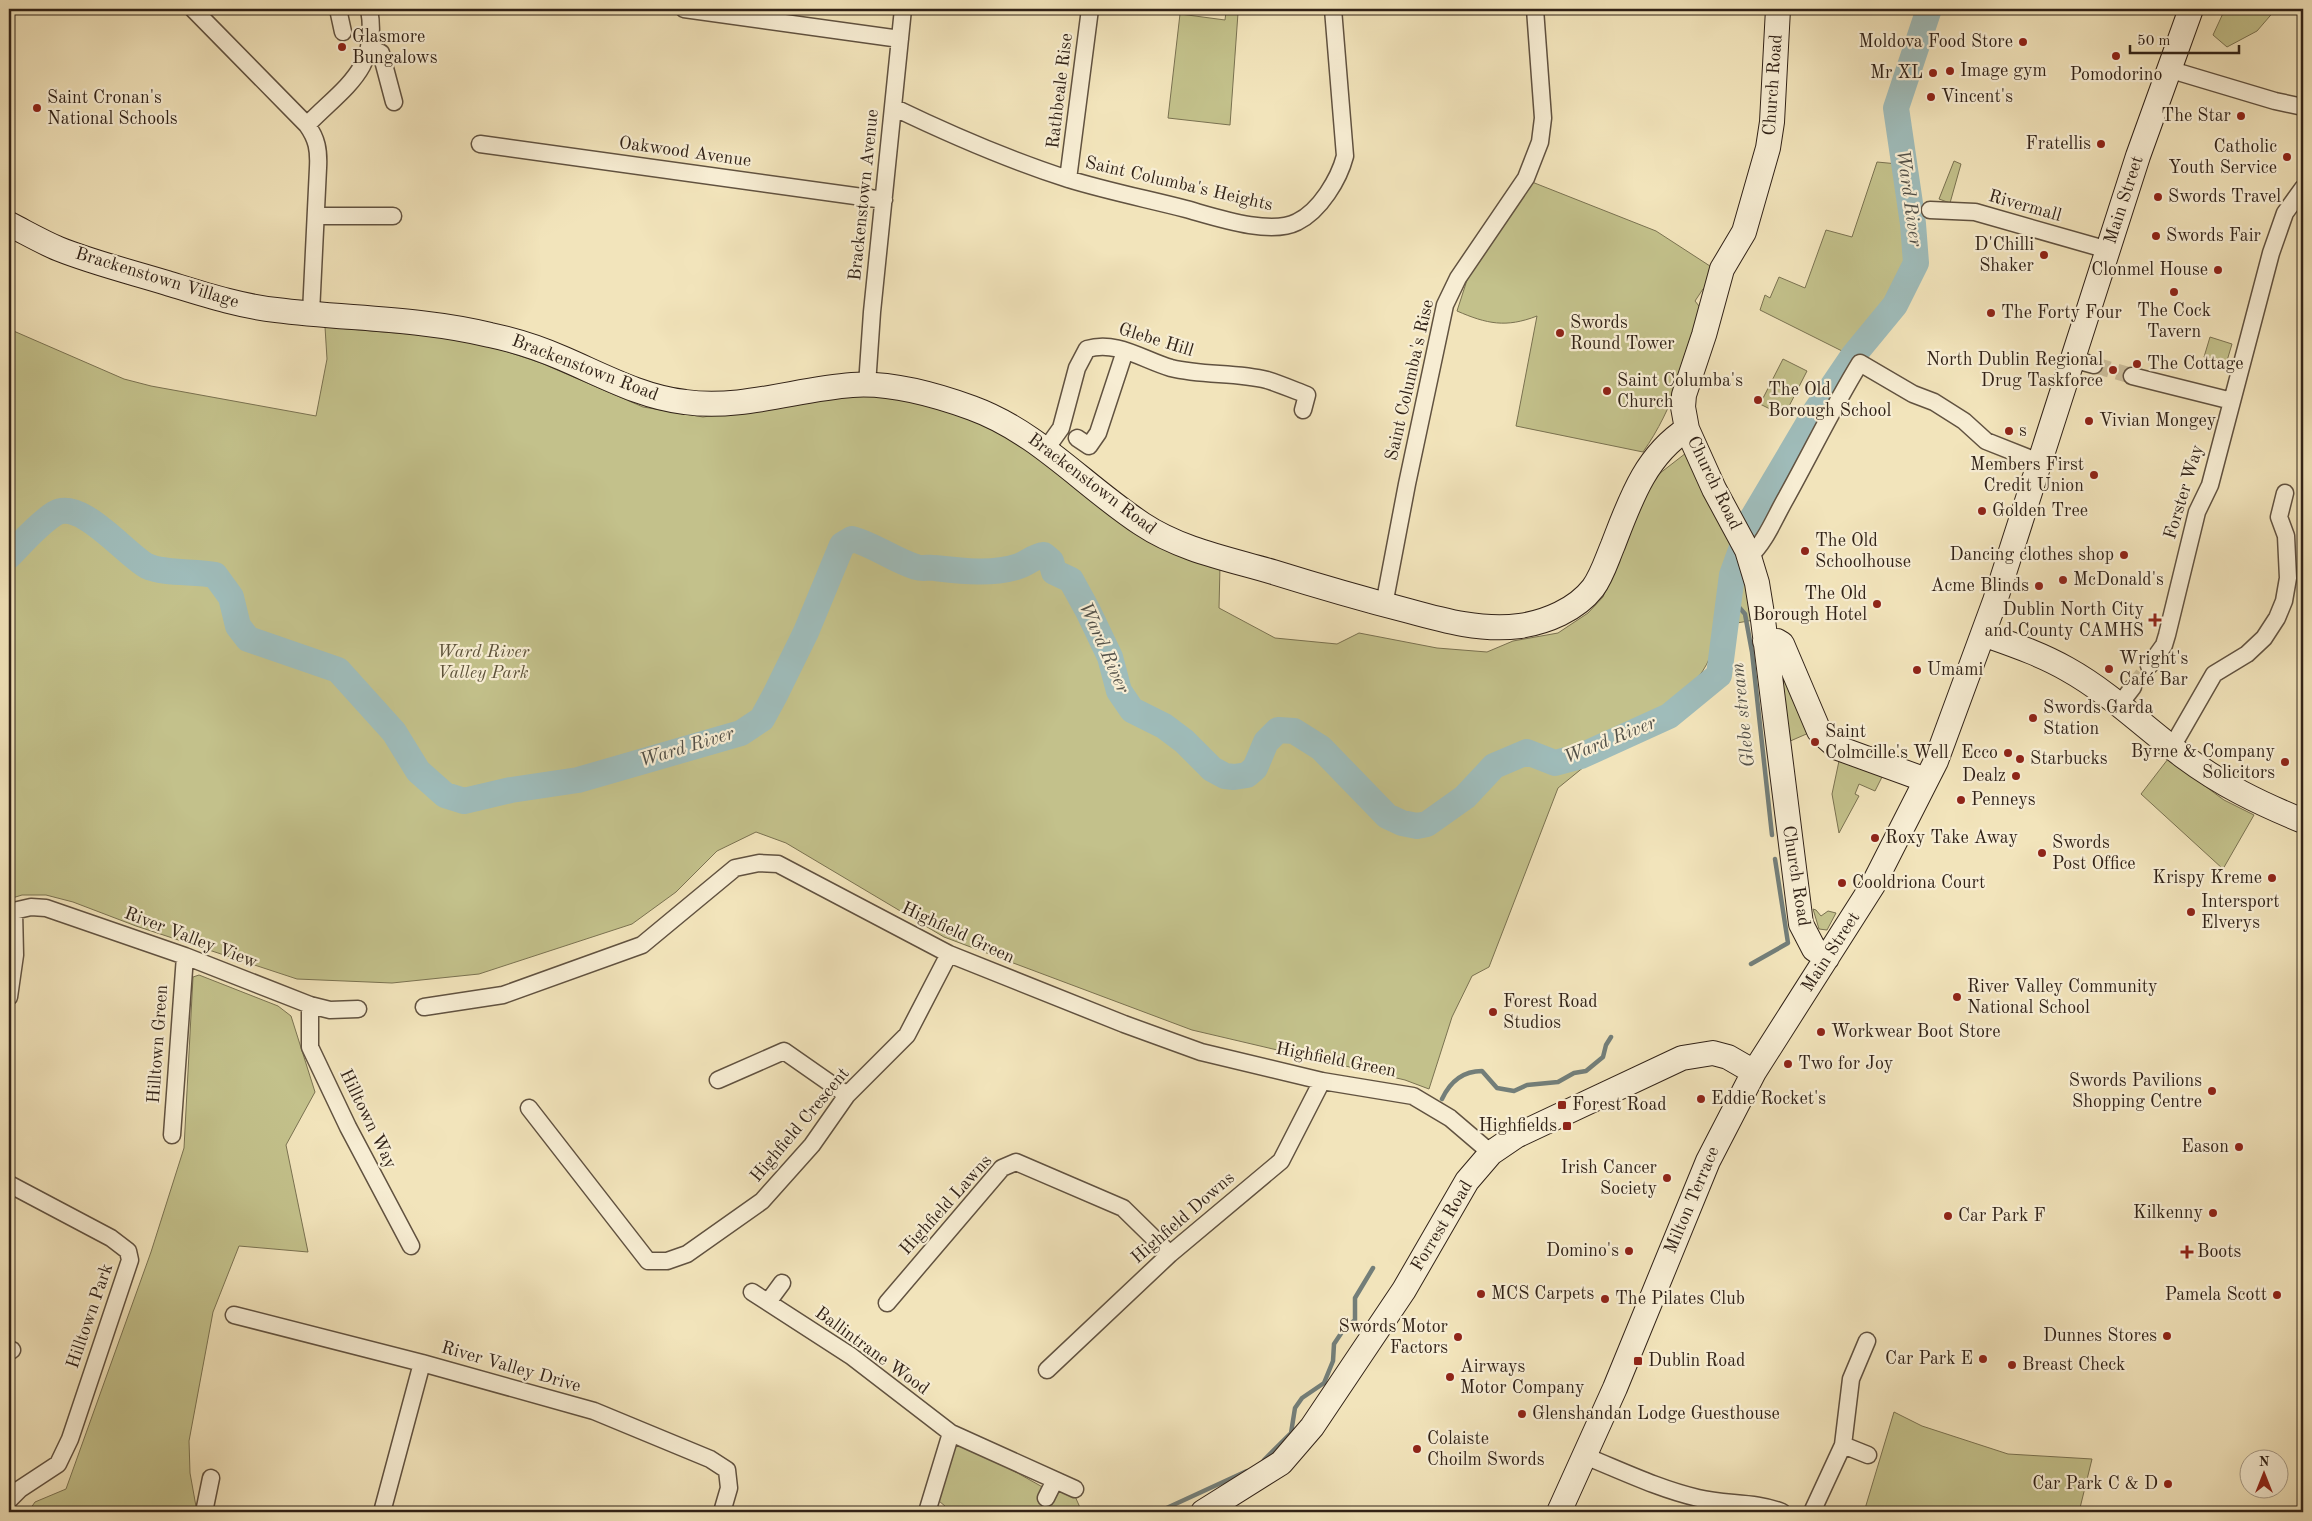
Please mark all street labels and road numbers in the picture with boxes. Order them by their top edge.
street label: Rathbeale Rise [1044,32,1076,150]
street label: Church Road [1760,34,1786,136]
street label: Brackenstown Avenue [846,108,882,282]
street label: Oakwood Avenue [618,134,752,170]
street label: Saint Columba's Heights [1083,154,1275,214]
street label: Main Street [2101,154,2147,246]
street label: Rivermall [1986,187,2064,225]
street label: Brackenstown Village [73,245,241,311]
street label: Saint Columba's Rise [1383,298,1437,462]
street label: Glebe Hill [1116,320,1196,360]
street label: Brackenstown Road [509,332,661,404]
street label: Brackenstown Road [1024,430,1160,538]
street label: Church Road [1684,433,1744,533]
street label: Forster Way [2161,442,2207,541]
street label: Church Road [1779,824,1813,928]
street label: Highfield Green [899,899,1017,967]
street label: River Valley View [122,904,260,972]
street label: Main Street [1799,909,1863,995]
street label: Hilltown Green [145,984,171,1104]
street label: Highfield Green [1274,1039,1398,1081]
street label: Highfield Crescent [747,1064,853,1186]
street label: Hilltown Way [336,1066,400,1172]
street label: Milton Terrace [1661,1144,1723,1256]
street label: Highfield Lawns [897,1151,996,1258]
street label: Highfield Downs [1128,1168,1238,1267]
street label: Forrest Road [1408,1178,1476,1274]
street label: Hilltown Park [64,1261,116,1371]
street label: Ballintrane Wood [812,1304,932,1398]
street label: River Valley Drive [439,1338,583,1396]

